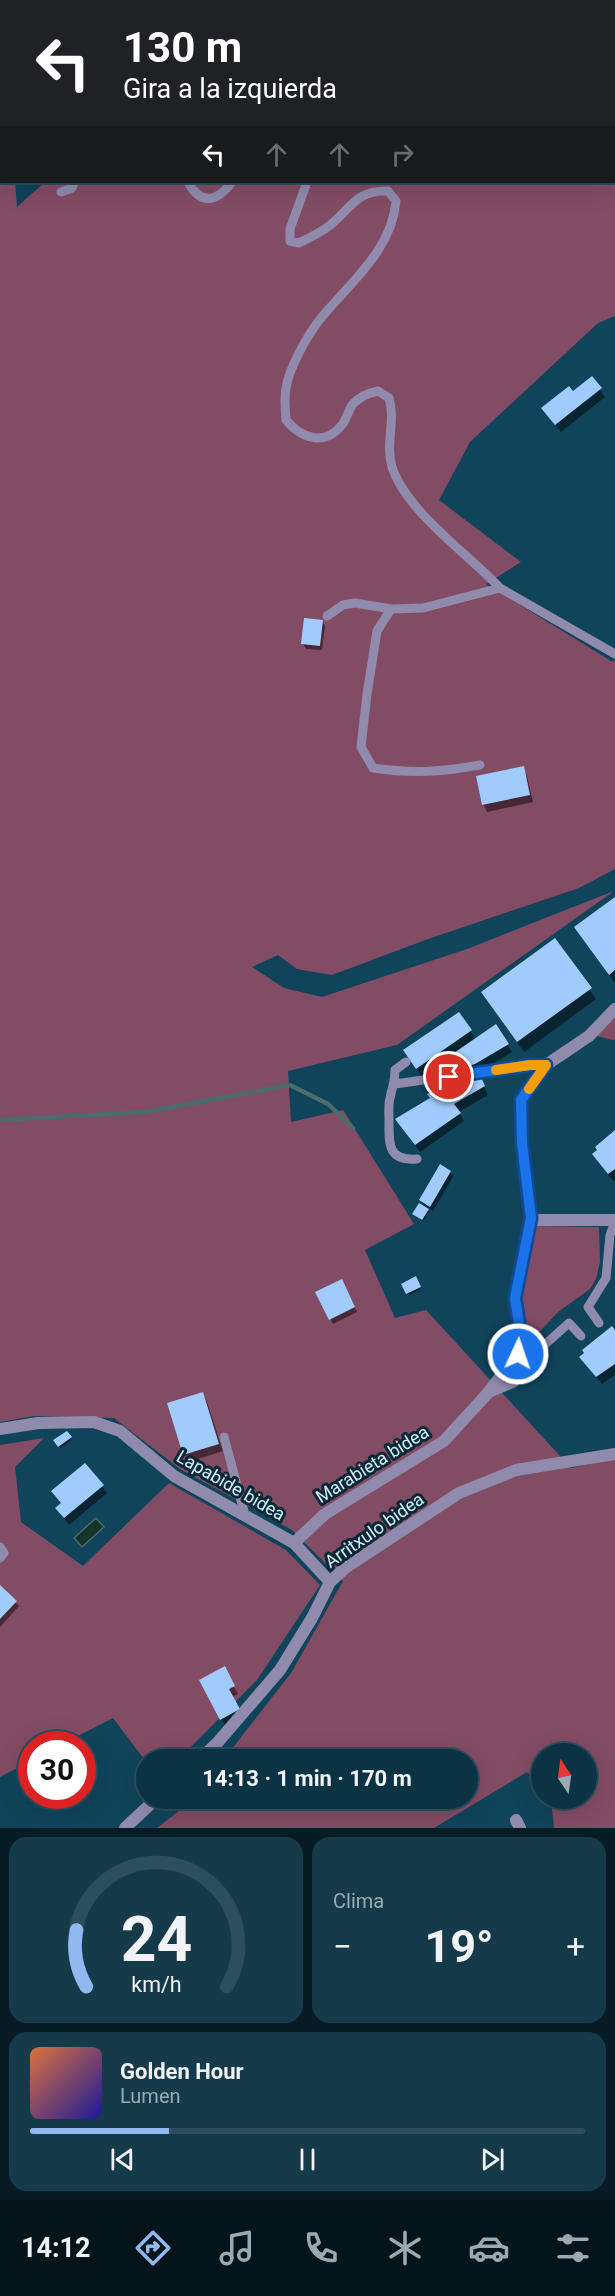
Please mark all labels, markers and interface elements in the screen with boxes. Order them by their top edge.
text: 130 m [123,23,242,72]
icon: left [24,24,102,102]
text: Gira a la izquierda [123,73,337,105]
icon: left [197,138,230,171]
icon: ahead [260,138,293,171]
icon: ahead [323,138,356,171]
icon: right [386,138,419,171]
pin [423,1051,474,1102]
icon: arrive [432,1060,465,1093]
position arrow [486,1322,550,1386]
street label: Marabieta bidea [312,1421,432,1507]
street label: Lapabide bidea [173,1445,289,1525]
street label: Arritxulo bidea [320,1488,428,1572]
speed limit sign: 30 [18,1731,96,1809]
north arrow [531,1743,597,1809]
map controls [531,1743,597,1809]
text: 14:13 · 1 min · 170 m [202,1766,412,1791]
text: Clima [333,1889,384,1913]
text: 24 [120,1903,192,1976]
text: 19° [424,1920,494,1973]
text: − [333,1927,352,1966]
text: + [566,1927,585,1966]
text: km/h [131,1972,181,1997]
text: Golden Hour [120,2059,244,2084]
text: Lumen [120,2084,181,2108]
icon: previous [106,2143,139,2176]
icon: pause [291,2143,324,2176]
icon: next [476,2143,509,2176]
icon: directions [132,2227,174,2269]
icon: music [216,2227,258,2269]
icon: phone [300,2227,342,2269]
icon: climate [384,2227,426,2269]
icon: car [468,2227,510,2269]
icon: filters [552,2227,594,2269]
text: 14:12 [21,2232,91,2264]

